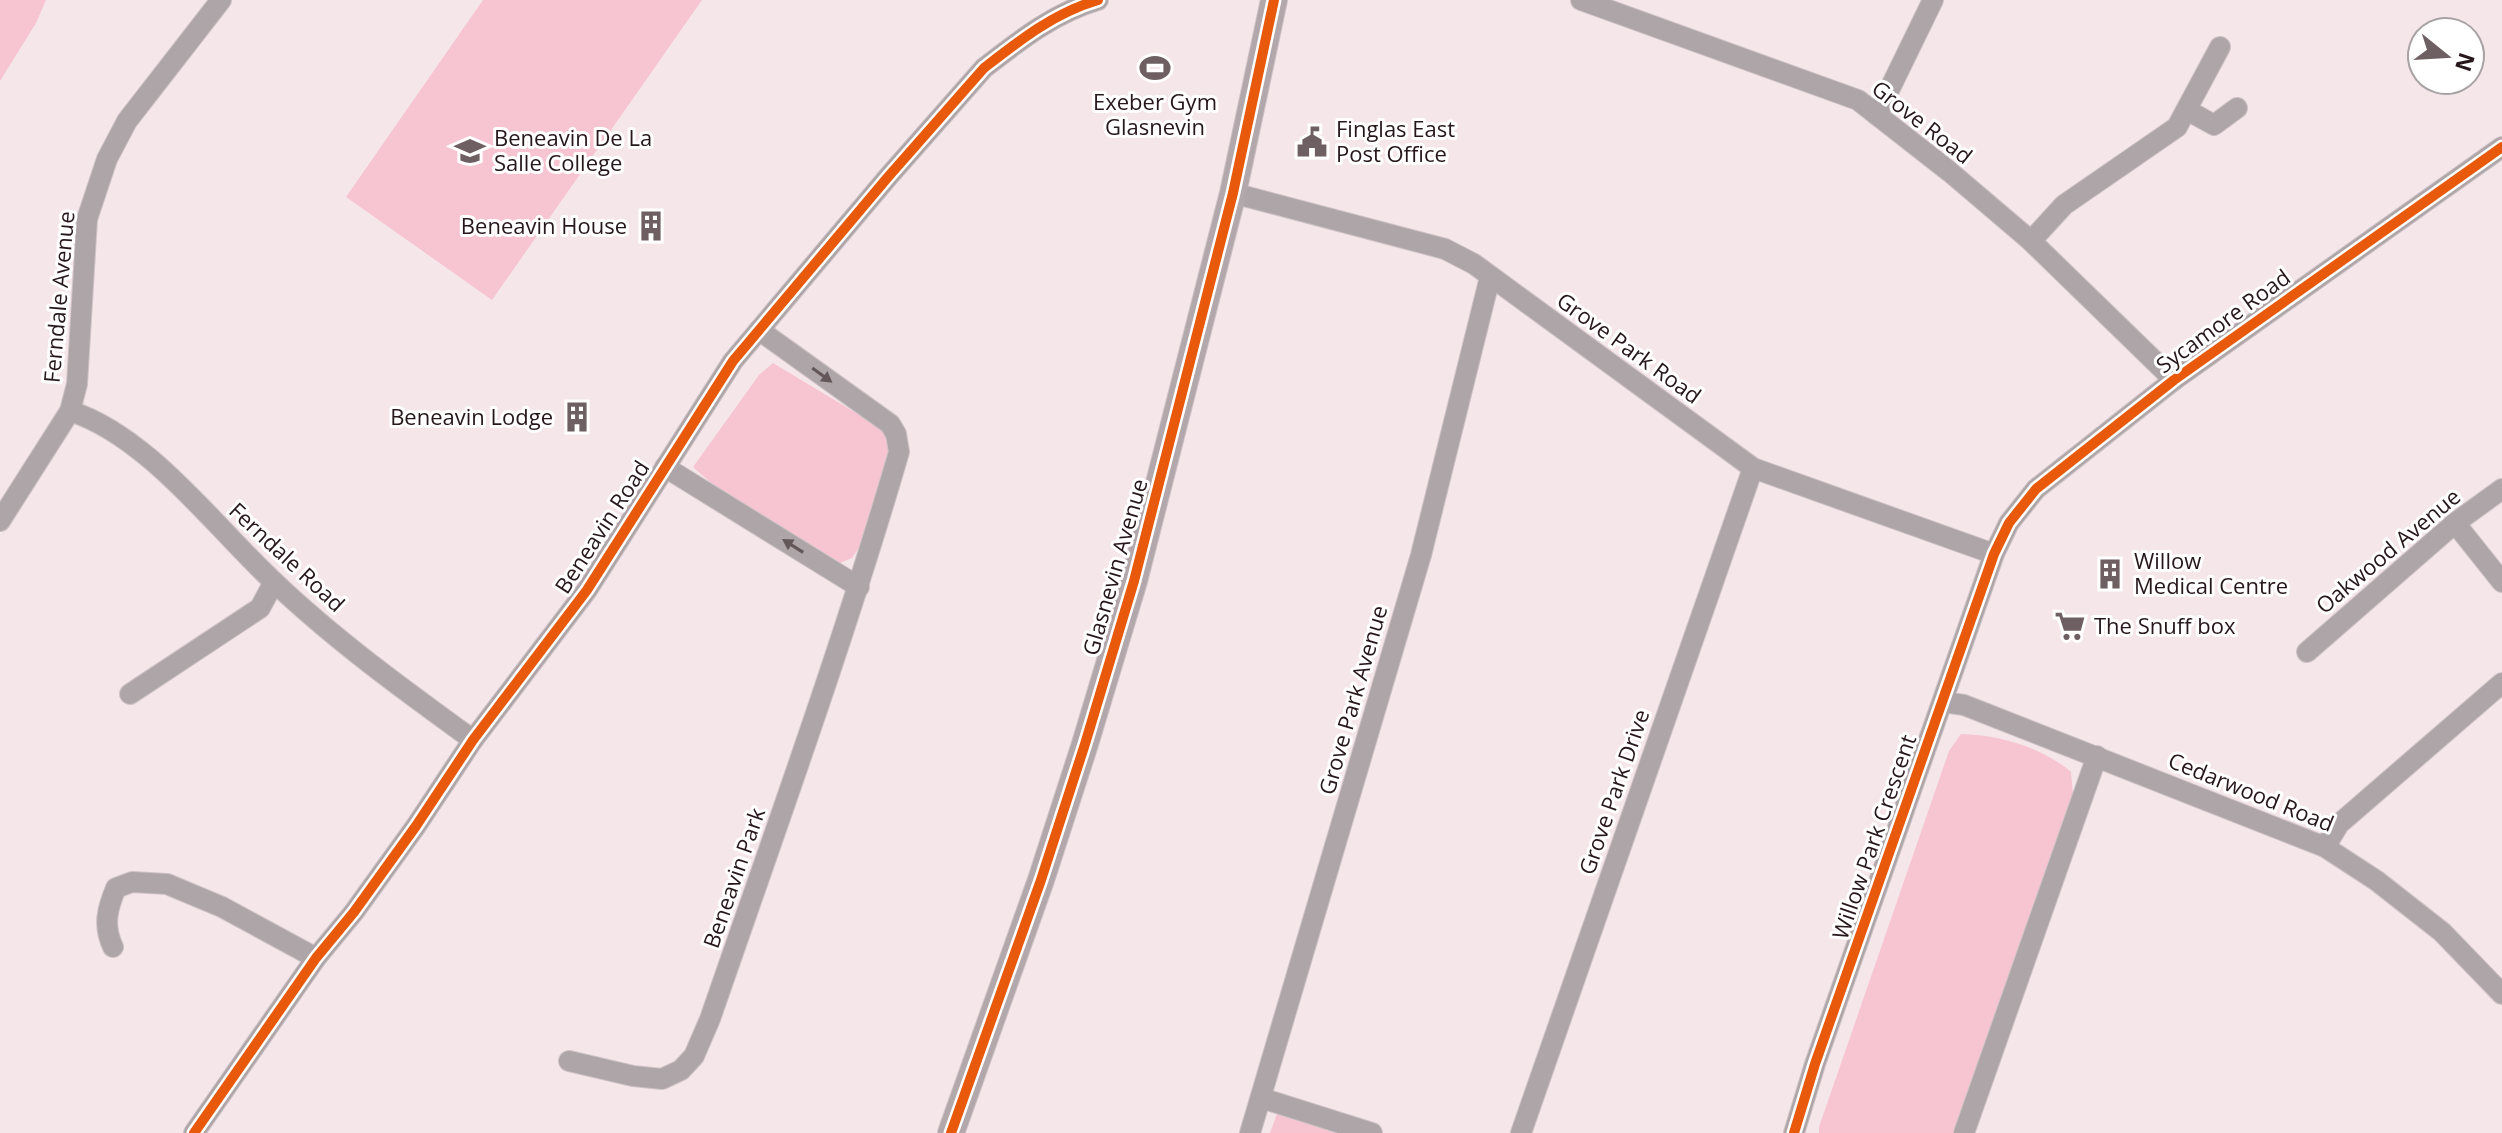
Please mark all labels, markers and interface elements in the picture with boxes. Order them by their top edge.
north arrow [2406,16,2486,96]
text: N [2449,49,2483,76]
sports icon: Exeber Gym Glasnevin [1138,51,1172,85]
street label: Grove Road [1866,73,1979,170]
place label: Exeber Gym Glasnevin [1093,86,1217,141]
place label: Finglas East Post Office [1336,113,1455,168]
place label: Beneavin De La Salle College [494,122,652,177]
public building icon: Finglas East Post Office [1295,125,1329,159]
school or university icon: Beneavin De La Salle College [453,134,487,168]
building icon: Beneavin House [634,209,668,243]
street label: Ferndale Avenue [36,210,80,384]
place label: Beneavin House [461,210,627,240]
street label: Sycamore Road [2149,261,2296,379]
street label: Grove Park Road [1551,285,1708,410]
one-way arrow [812,367,833,383]
building icon: Beneavin Lodge [560,400,594,434]
place label: Beneavin Lodge [390,401,553,431]
street label: Beneavin Road [547,454,655,599]
street label: Glasnevin Avenue [1074,475,1154,659]
street label: Oakwood Avenue [2309,481,2466,620]
street label: Ferndale Road [223,495,352,618]
one-way arrow [782,539,803,554]
place label: Willow Medical Centre [2134,545,2288,600]
building icon: Willow Medical Centre [2093,557,2127,591]
street label: Grove Park Avenue [1311,602,1393,798]
supermarket icon: The Snuff box [2053,609,2087,643]
place label: The Snuff box [2094,610,2236,640]
street label: Grove Park Drive [1571,705,1655,878]
street label: Willow Park Crescent [1824,730,1922,943]
street label: Cedarwood Road [2164,744,2339,838]
street label: Beneavin Park [695,803,771,952]

